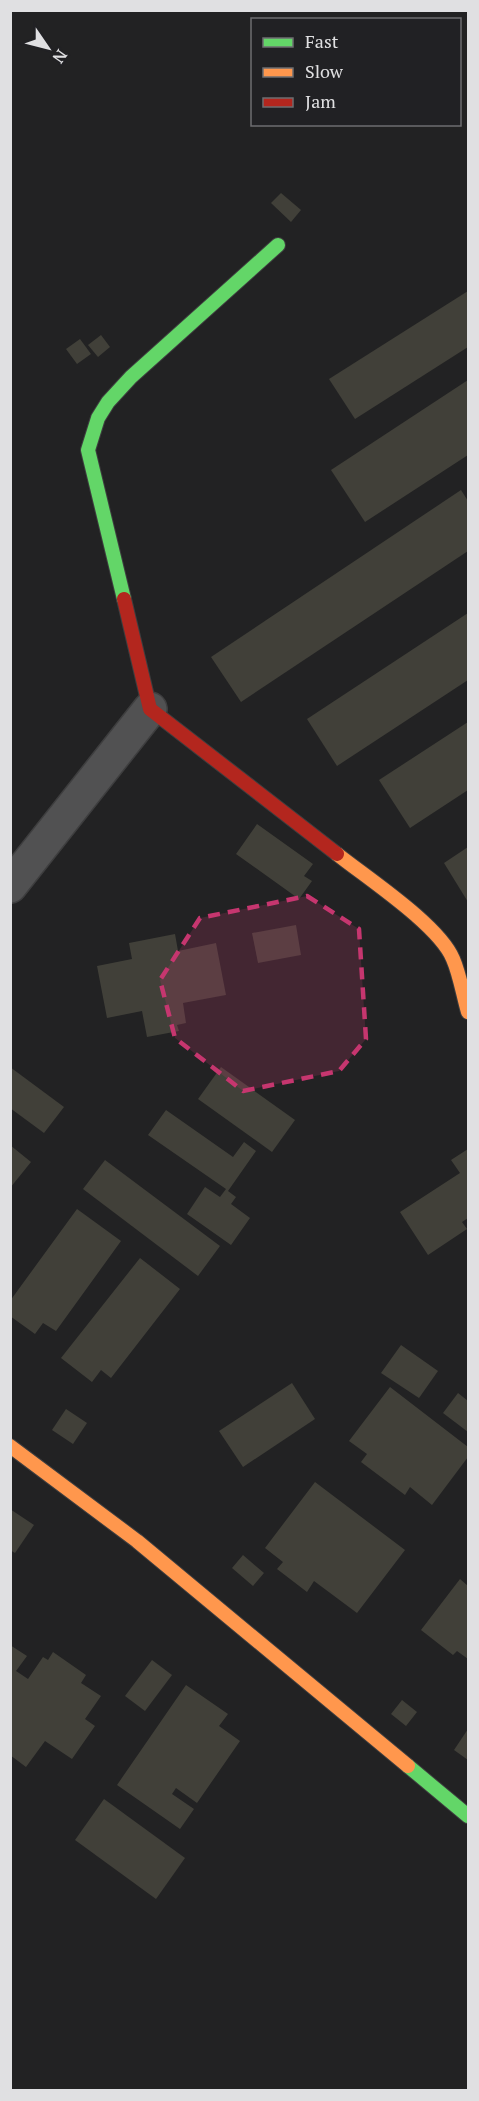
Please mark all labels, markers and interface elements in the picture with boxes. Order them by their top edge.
north arrow [18,18,78,78]
legend [251,18,461,126]
text: Fast [305,29,339,53]
text: N [48,45,73,68]
text: Slow [305,59,344,83]
text: Jam [305,89,336,113]

